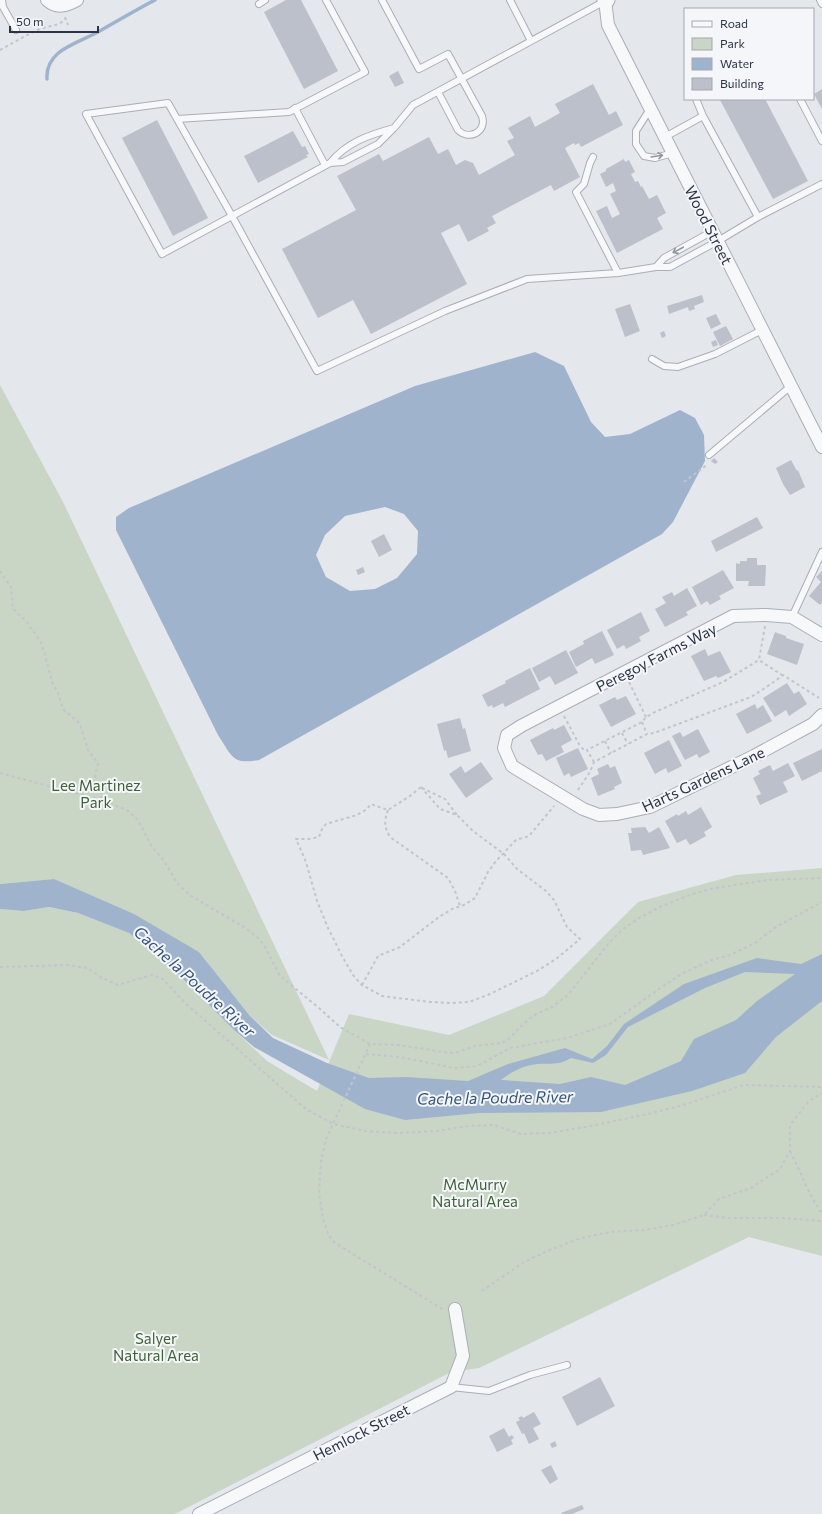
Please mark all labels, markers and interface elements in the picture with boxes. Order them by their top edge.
scale bar [10,8,98,34]
legend [684,8,814,100]
text: 50 m [16,14,44,28]
text: Road [720,16,748,30]
text: Park [720,36,746,50]
text: Water [720,56,754,70]
text: Building [720,76,764,90]
one-way arrow [651,152,664,160]
street label: Wood Street [681,183,737,267]
one-way arrow [673,247,685,254]
street label: Peregoy Farms Way [593,619,719,695]
street label: Harts Gardens Lane [639,743,767,815]
park label: Lee Martinez Park [51,776,141,811]
water label: Cache la Poudre River [131,922,260,1041]
water label: Cache la Poudre River [417,1086,574,1108]
park label: McMurry Natural Area [432,1175,518,1210]
park label: Salyer Natural Area [113,1329,199,1364]
street label: Hemlock Street [310,1400,412,1464]

